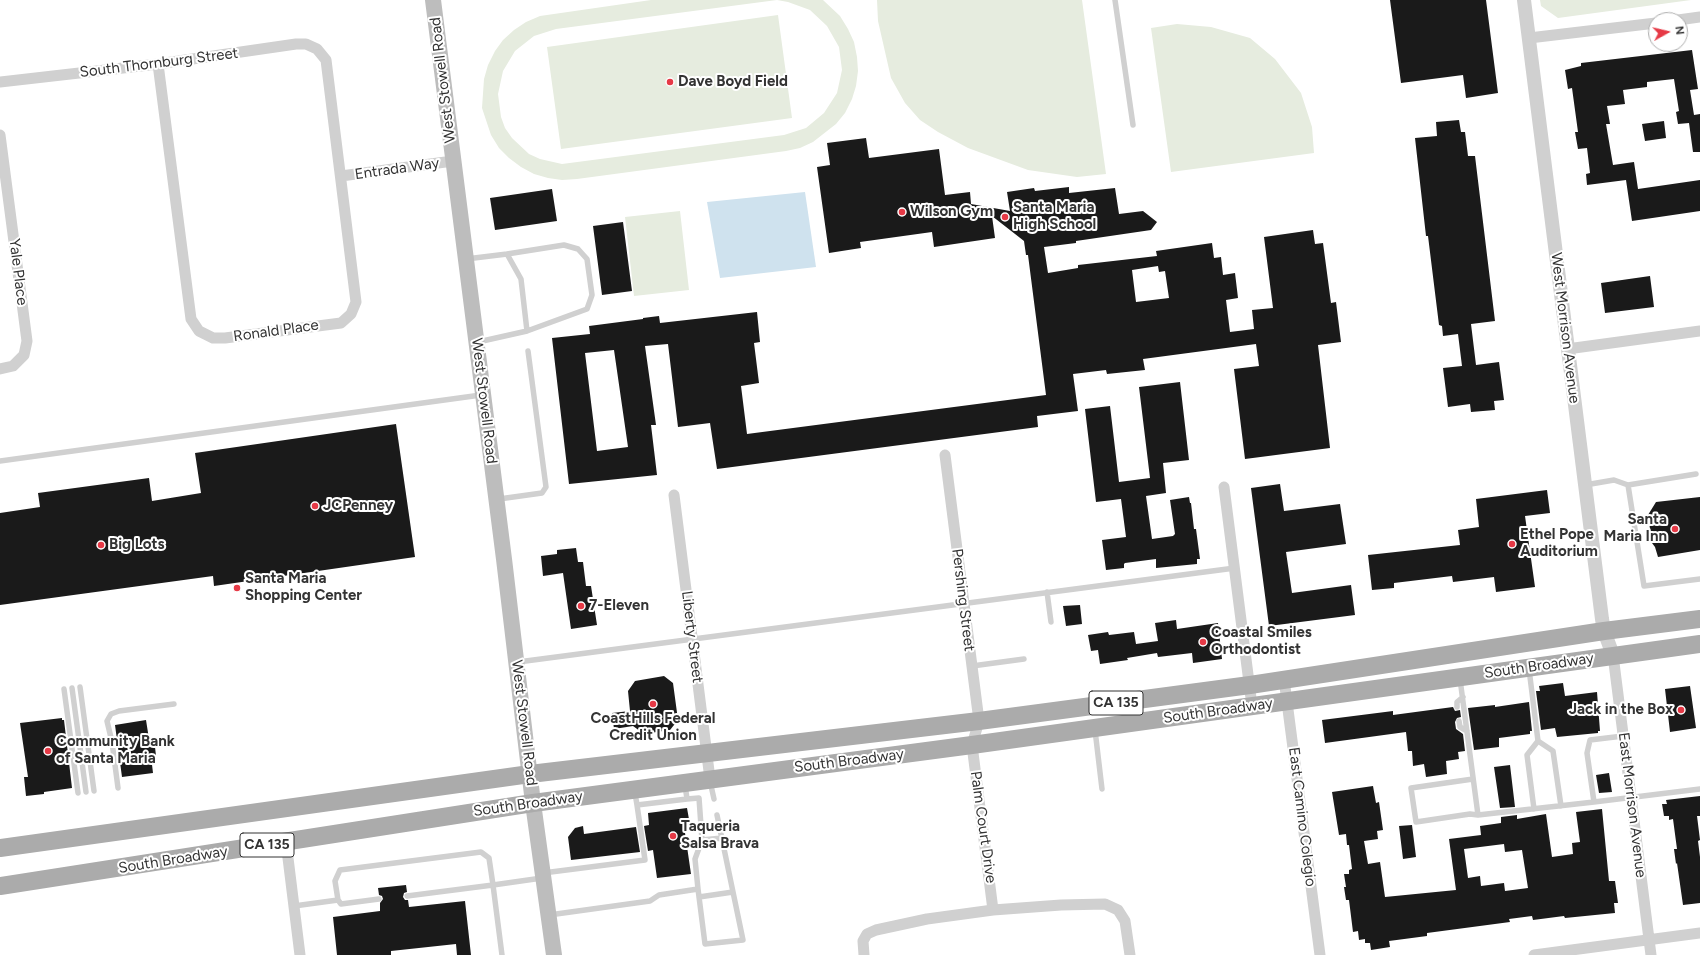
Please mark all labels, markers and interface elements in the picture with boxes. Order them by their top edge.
north arrow [1648,12,1688,52]
street label: West Stowell Road [426,16,460,144]
text: N [1672,25,1686,36]
street label: South Thornburg Street [79,44,239,82]
place label: Dave Boyd Field [678,73,788,91]
marker: Dave Boyd Field [665,77,675,87]
street label: Entrada Way [354,154,440,184]
place label: Santa Maria High School [1013,199,1096,234]
place label: Wilson Gym [910,203,993,221]
marker: Wilson Gym [897,207,907,217]
marker: Santa Maria High School [1000,212,1010,222]
street label: Yale Place [5,238,31,306]
street label: West Morrison Avenue [1547,252,1583,404]
street label: Ronald Place [232,316,320,346]
street label: West Stowell Road [467,337,501,465]
place label: JCPenney [323,497,393,515]
marker: JCPenney [310,501,320,511]
place label: Santa Maria Inn [1604,511,1667,546]
marker: Santa Maria Inn [1670,524,1680,534]
place label: Ethel Pope Auditorium [1520,526,1598,561]
place label: Big Lots [109,536,164,554]
marker: Ethel Pope Auditorium [1507,539,1517,549]
marker: Big Lots [96,540,106,550]
street label: Pershing Street [948,548,978,652]
place label: Santa Maria Shopping Center [245,570,362,605]
marker: Santa Maria Shopping Center [232,583,242,593]
street label: Liberty Street [677,590,707,684]
place label: 7-Eleven [589,597,649,615]
marker: 7-Eleven [576,601,586,611]
place label: Coastal Smiles Orthodontist [1211,624,1312,659]
marker: Coastal Smiles Orthodontist [1198,637,1208,647]
street label: South Broadway [1483,649,1595,683]
street label: West Stowell Road [507,659,541,787]
road number: CA 135 [1089,691,1143,715]
street label: South Broadway [1162,694,1274,728]
marker: CoastHills Federal Credit Union [648,699,658,709]
place label: Jack in the Box [1569,701,1673,719]
marker: Jack in the Box [1676,705,1686,715]
place label: CoastHills Federal Credit Union [591,710,715,745]
street label: East Morrison Avenue [1614,731,1650,879]
place label: Community Bank of Santa Maria [56,733,175,768]
street label: South Broadway [793,745,905,777]
marker: Community Bank of Santa Maria [43,746,53,756]
street label: East Camino Colegio [1285,746,1319,888]
street label: Palm Court Drive [966,770,1000,884]
street label: South Broadway [472,787,584,821]
place label: Taqueria Salsa Brava [681,818,759,853]
marker: Taqueria Salsa Brava [668,831,678,841]
road number: CA 135 [240,833,294,857]
street label: South Broadway [117,842,229,878]

